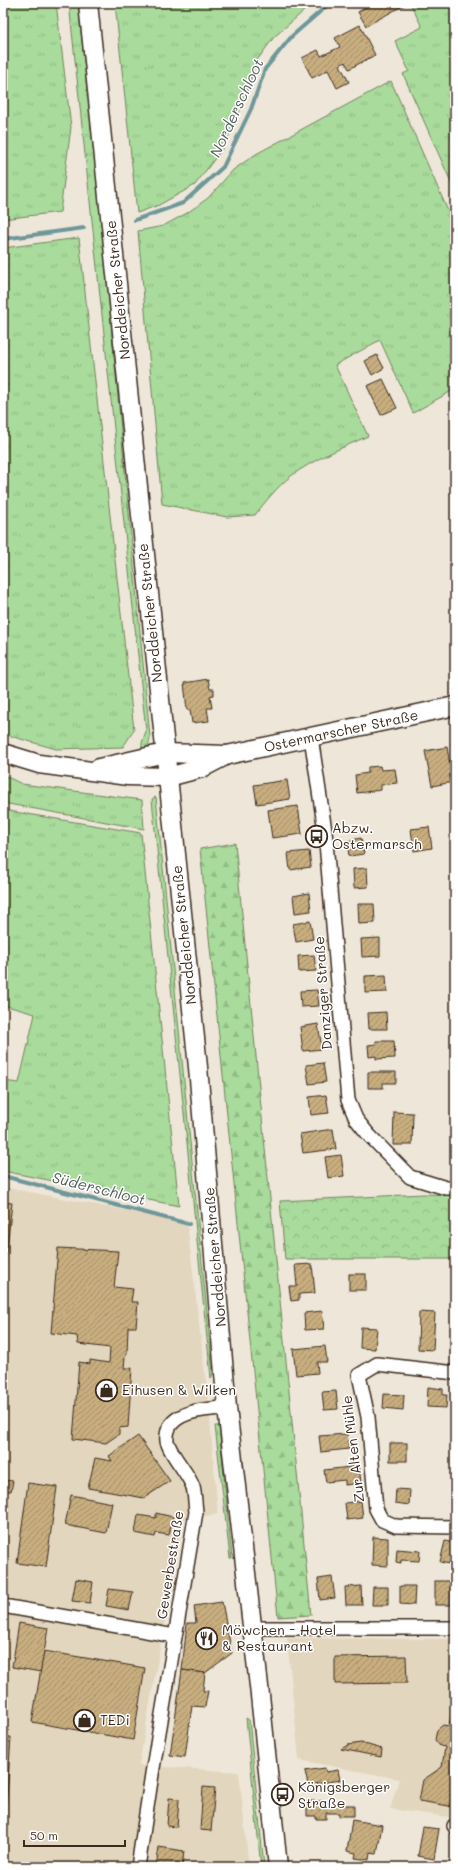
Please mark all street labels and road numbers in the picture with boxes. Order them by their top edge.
street label: Norddeicher Straße [101,219,134,361]
street label: Norddeicher Straße [133,542,166,684]
street label: Ostermarscher Straße [262,705,420,756]
street label: Norddeicher Straße [167,864,200,1006]
street label: Danziger Straße [309,936,336,1050]
street label: Norddeicher Straße [199,1186,230,1328]
street label: Zur Alten Mühle [337,1394,368,1504]
street label: Gewerbestraße [152,1509,187,1620]

